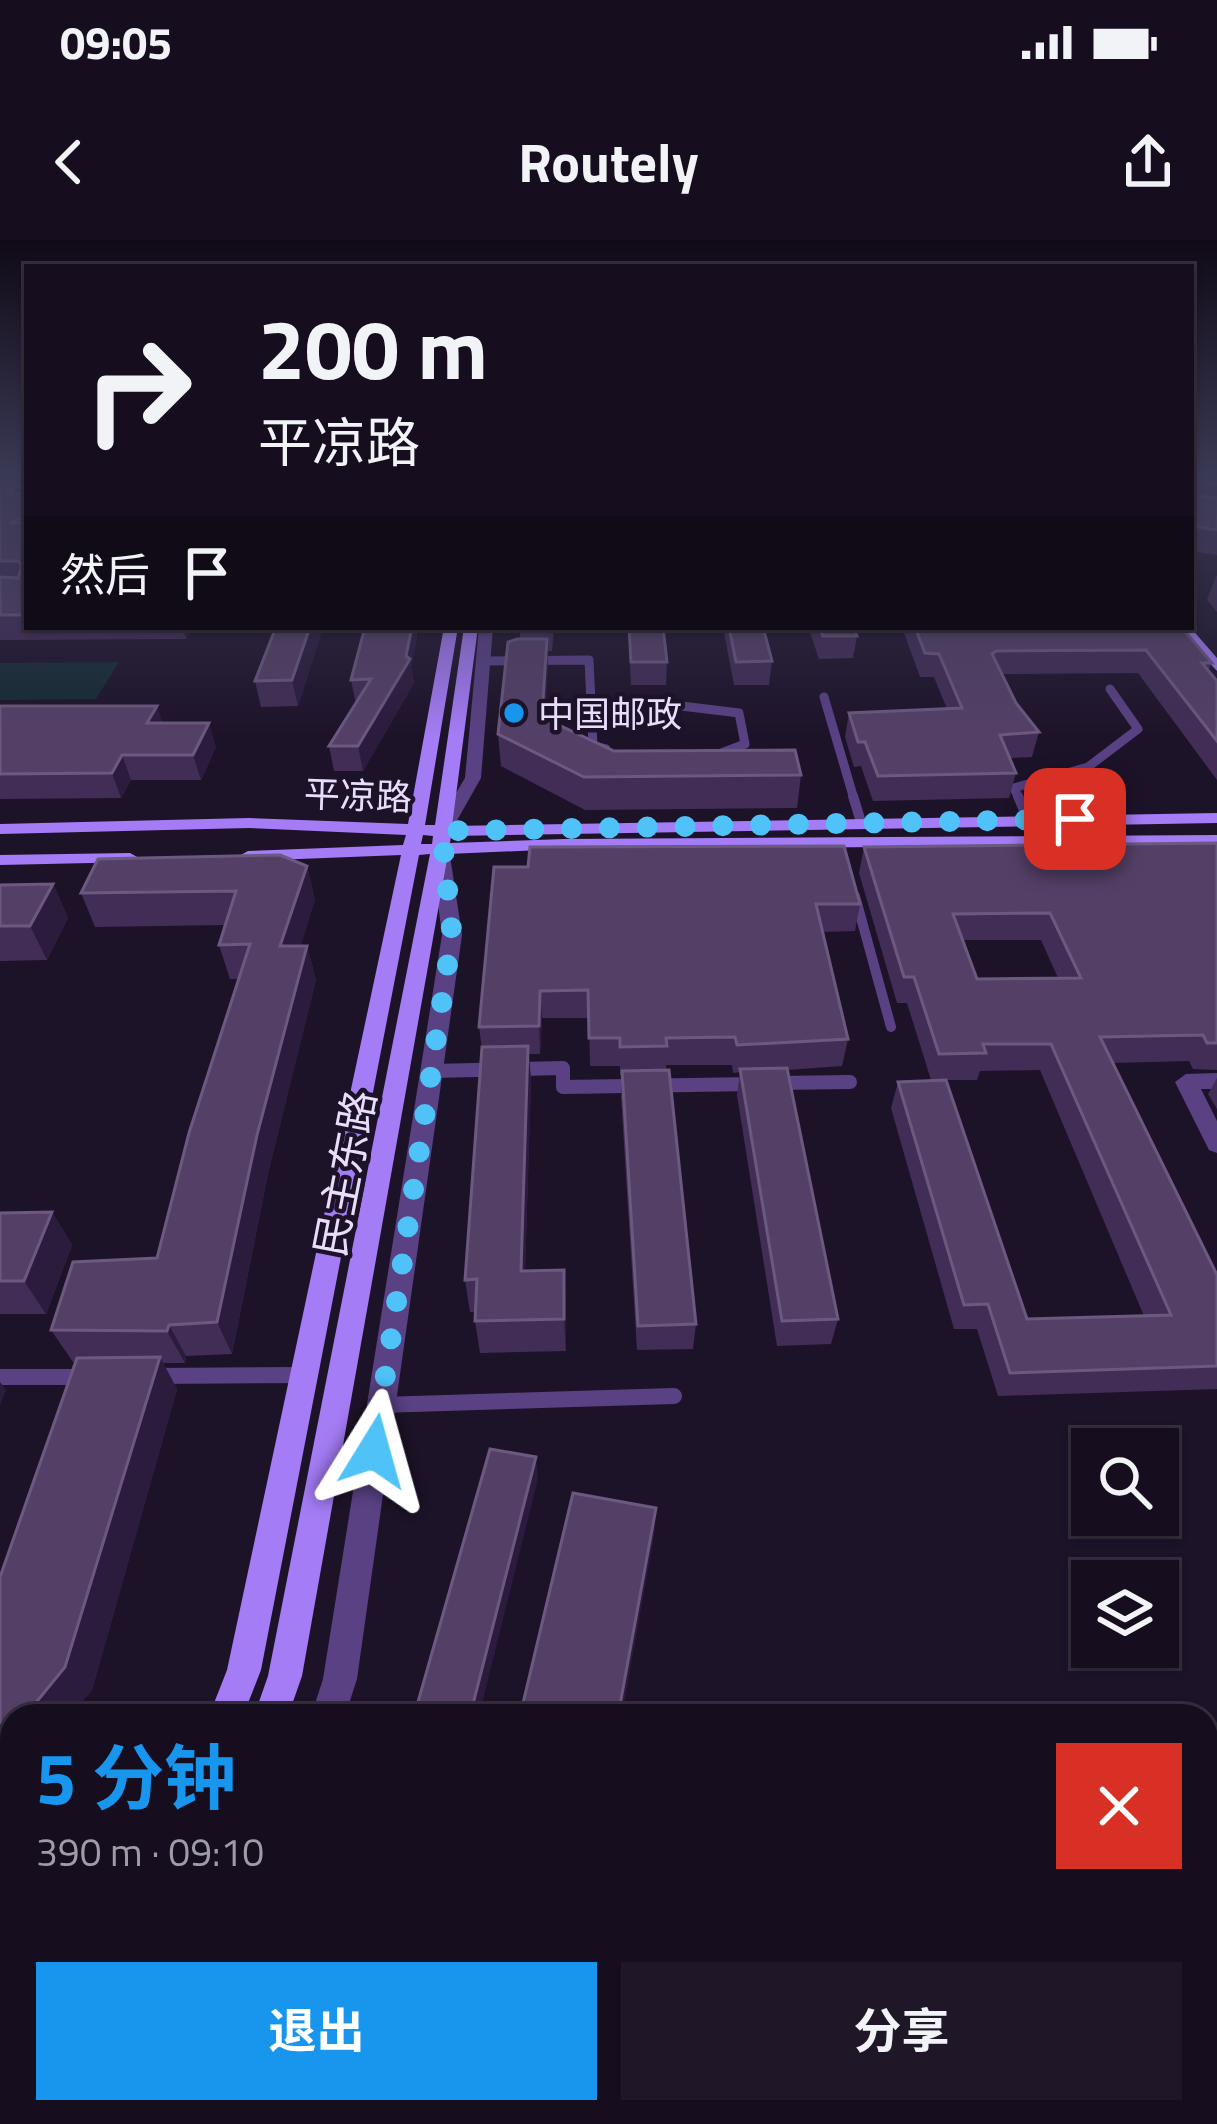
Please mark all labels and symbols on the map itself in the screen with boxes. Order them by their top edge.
place label: 中国邮政 [538,686,682,741]
marker: 中国邮政 [501,700,527,726]
street label: 平凉路 [303,766,413,824]
pin [1024,768,1126,870]
street label: 民主东路 [297,1084,391,1262]
position arrow [311,1388,437,1514]

